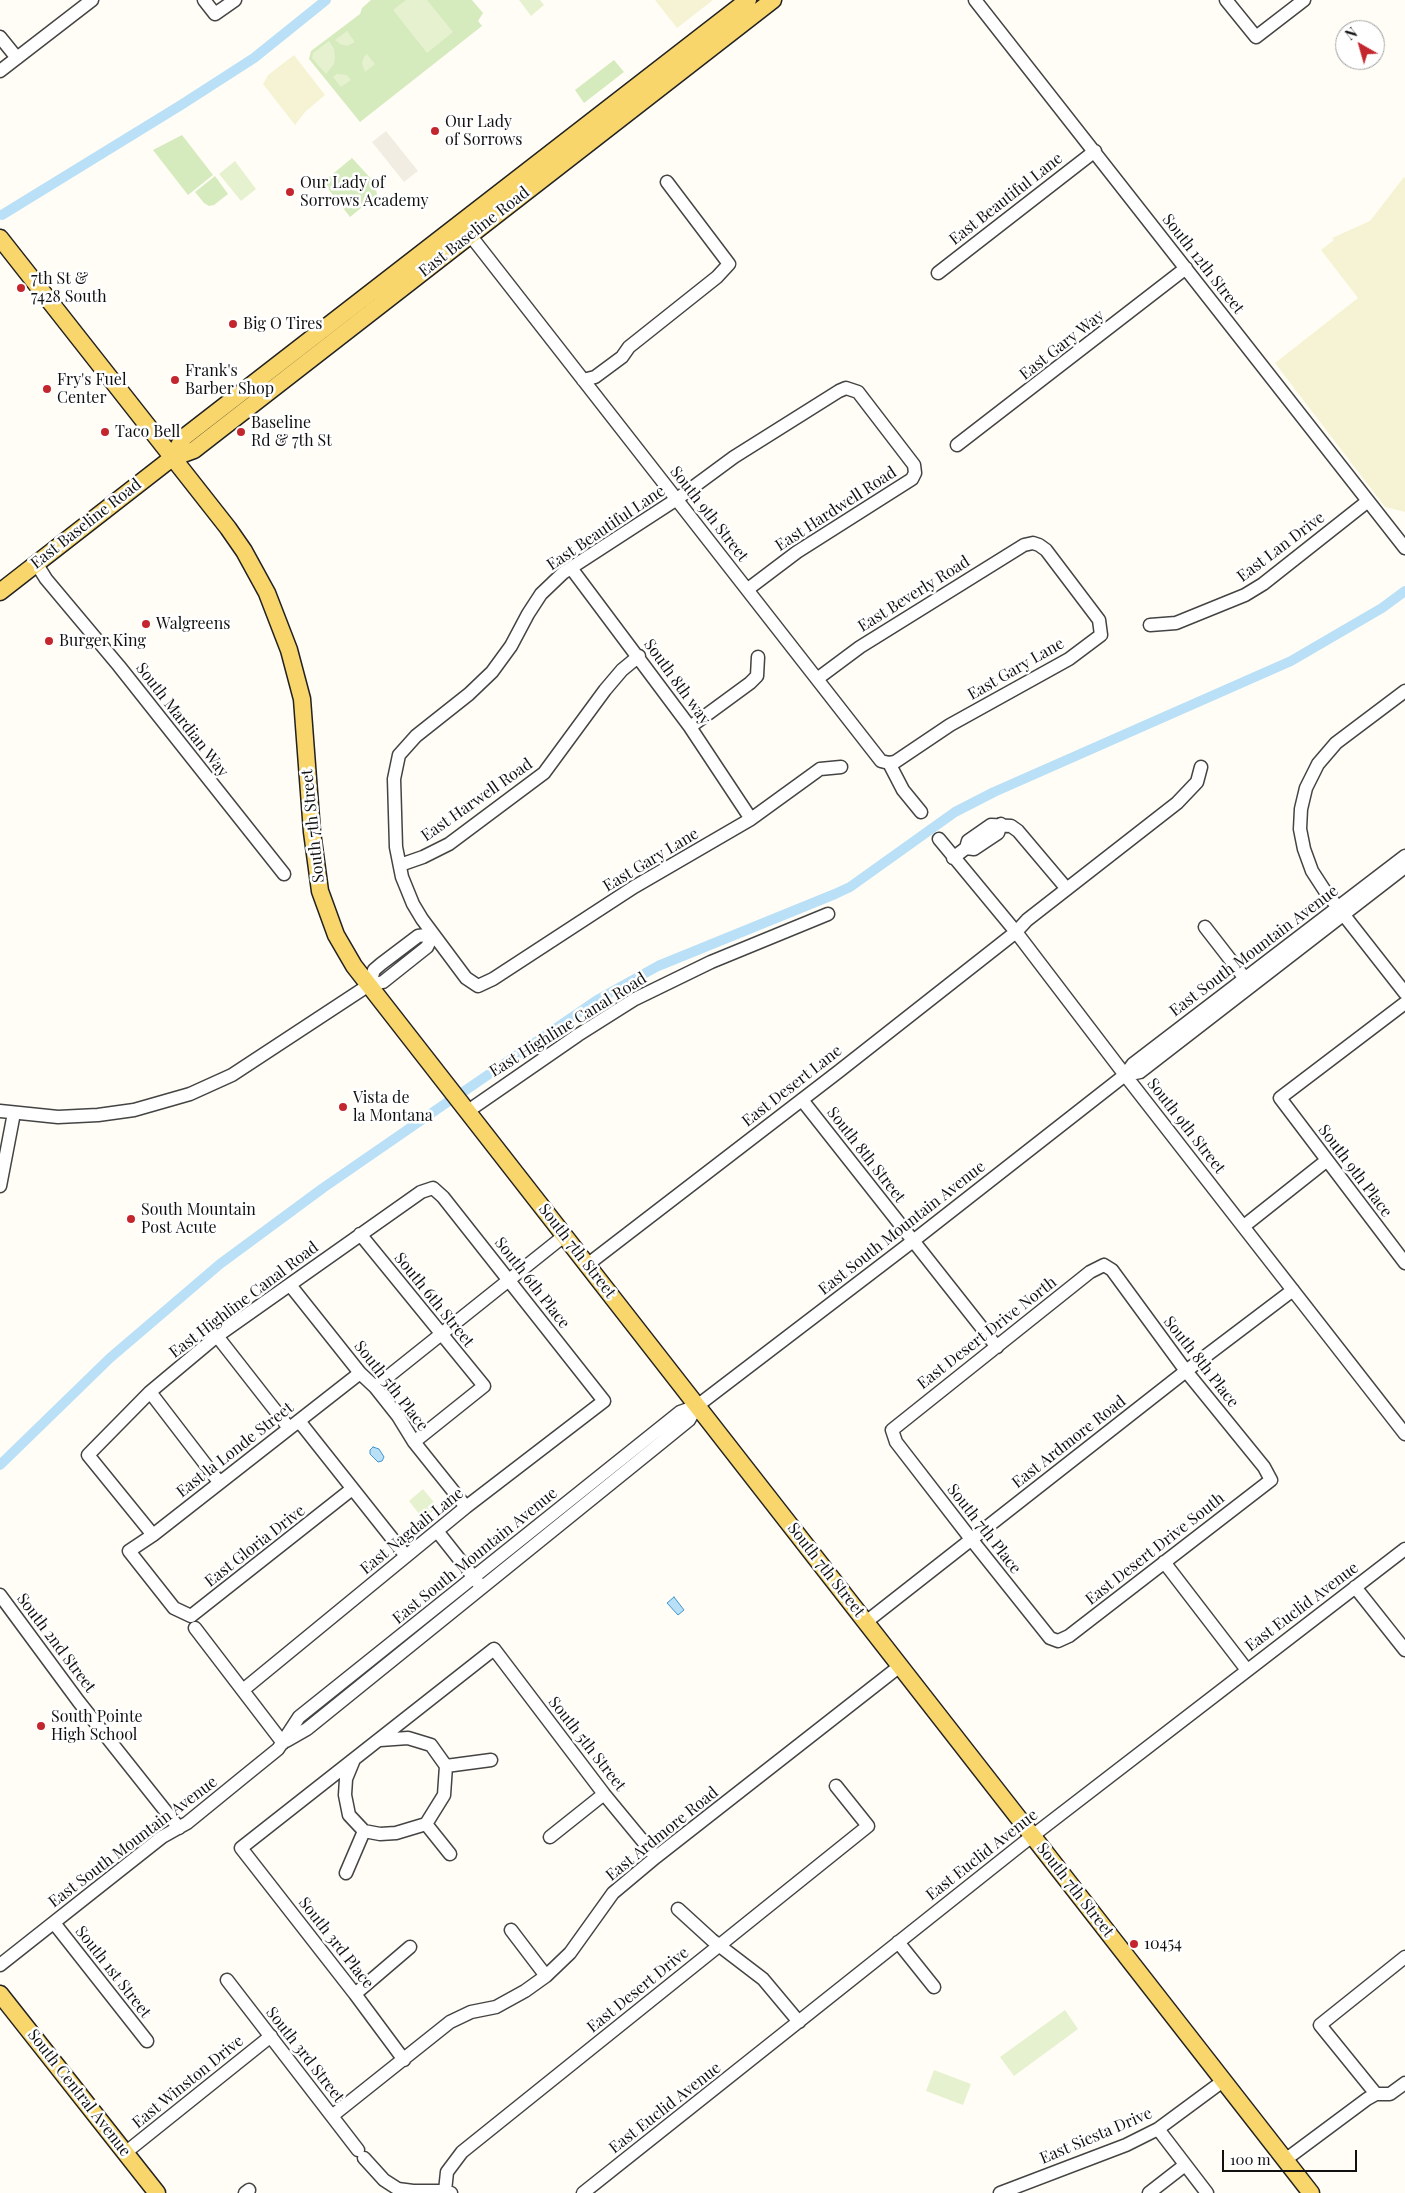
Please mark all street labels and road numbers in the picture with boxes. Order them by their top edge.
street label: East Beautiful Lane [946,149,1066,249]
street label: East Baseline Road [415,183,533,281]
street label: South 12th Street [1158,210,1248,318]
street label: East Gary Way [1016,306,1108,384]
street label: South 9th Street [666,462,752,566]
street label: East Hardwell Road [772,463,900,555]
street label: East Baseline Road [27,475,145,573]
street label: East Beautiful Lane [543,481,669,575]
street label: East Lan Drive [1233,508,1329,586]
street label: East Beverly Road [855,552,973,636]
street label: East Gary Lane [965,634,1067,704]
street label: South 8th way [639,635,715,729]
street label: South Mardian Way [131,659,233,781]
street label: East Harwell Road [418,754,536,846]
street label: South 7th Street [297,768,329,884]
street label: East Gary Lane [600,824,702,896]
street label: East South Mountain Avenue [1166,881,1342,1021]
street label: East Highline Canal Road [486,969,650,1081]
street label: East Desert Lane [738,1041,846,1131]
street label: South 9th Street [1143,1074,1229,1178]
street label: South 8th Street [823,1103,909,1207]
street label: South 9th Place [1314,1121,1396,1221]
street label: East South Mountain Avenue [815,1157,989,1299]
street label: South 7th Street [534,1200,620,1302]
street label: South 6th Place [490,1233,574,1333]
street label: East Highline Canal Road [166,1238,322,1362]
street label: South 6th Street [390,1249,478,1351]
street label: East Desert Drive North [914,1273,1060,1393]
street label: South 8th Place [1159,1312,1243,1412]
street label: South 5th Place [350,1337,432,1435]
street label: East Ardmore Road [1008,1392,1130,1492]
street label: East la Londe Street [173,1398,297,1502]
street label: South 7th Place [943,1480,1025,1578]
street label: East Nagdali Lane [357,1483,467,1579]
street label: East South Mountain Avenue [389,1484,561,1628]
street label: East Desert Drive South [1082,1489,1228,1609]
street label: East Gloria Drive [201,1501,309,1591]
street label: South 7th Street [783,1519,869,1621]
street label: East Euclid Avenue [1242,1558,1362,1656]
street label: South 2nd Street [12,1590,100,1696]
street label: South 5th Street [544,1693,630,1795]
street label: East South Mountain Avenue [45,1772,221,1912]
street label: East Ardmore Road [602,1783,722,1885]
street label: East Euclid Avenue [922,1805,1042,1905]
street label: South 7th Street [1032,1839,1118,1941]
street label: South 3rd Place [294,1893,378,1993]
street label: South 1st Street [71,1922,155,2022]
street label: East Desert Drive [583,1943,693,2037]
street label: South 3rd Street [262,2003,348,2107]
street label: South Central Avenue [23,2025,135,2161]
street label: East Winston Drive [129,2031,247,2133]
street label: East Euclid Avenue [605,2058,725,2158]
street label: East Siesta Drive [1037,2104,1155,2168]

